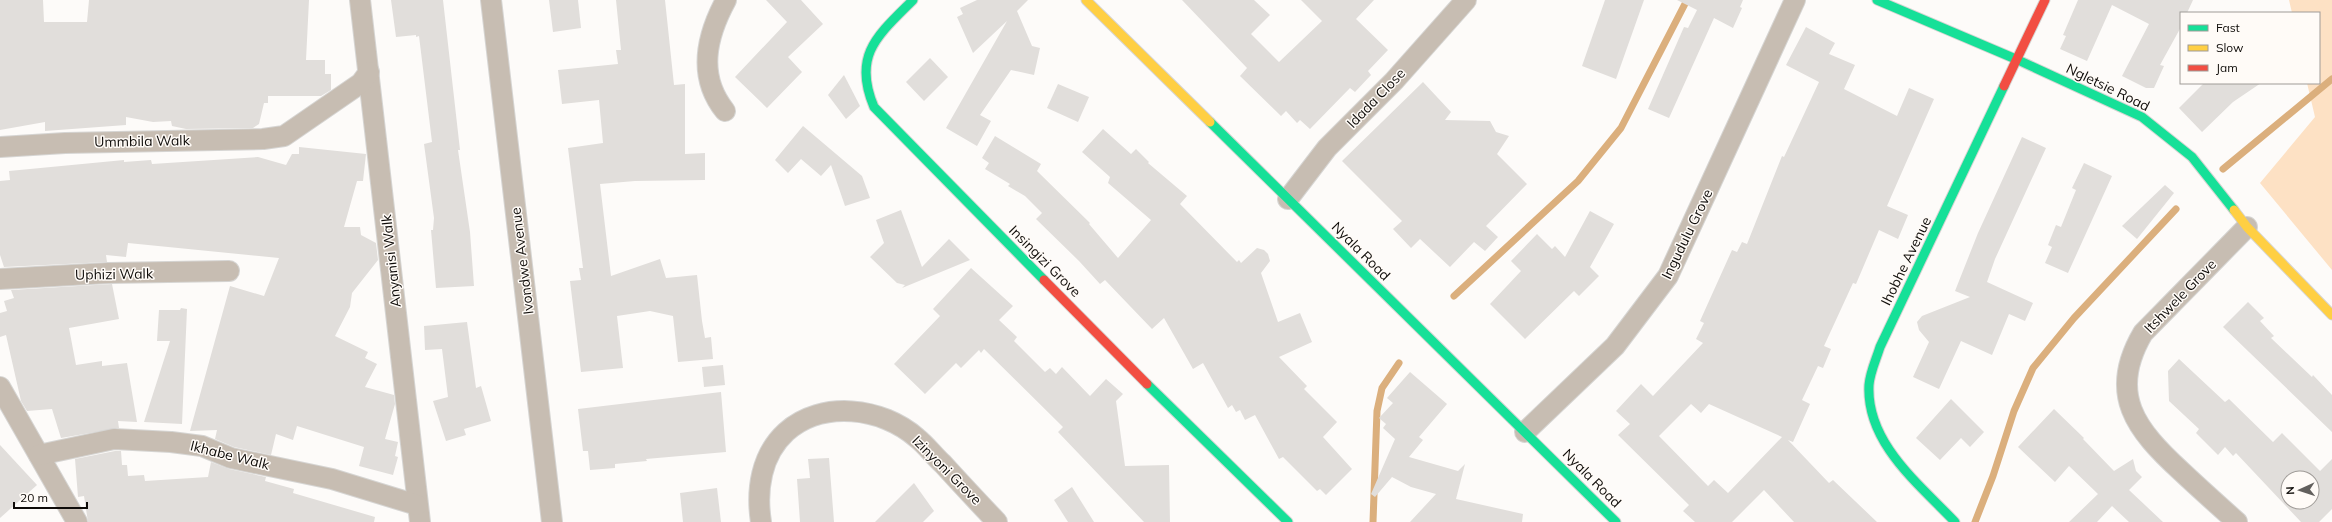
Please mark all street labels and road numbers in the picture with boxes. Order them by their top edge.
street label: Ngletsie Road [2063,59,2153,115]
street label: Idada Close [1343,64,1409,132]
street label: Ummbila Walk [94,131,191,151]
street label: Ingudulu Grove [1657,186,1717,282]
street label: Ivondwe Avenue [507,206,537,316]
street label: Anyanisi Walk [377,213,405,308]
street label: Ihobhe Avenue [1877,214,1935,308]
street label: Nyala Road [1328,218,1394,284]
street label: Insingizi Grove [1005,221,1085,301]
street label: Itshwele Grove [2140,255,2220,337]
street label: Uphizi Walk [75,264,154,284]
street label: Izinyoni Grove [908,431,986,509]
street label: Ikhabe Walk [189,436,272,474]
street label: Nyala Road [1559,445,1625,511]

